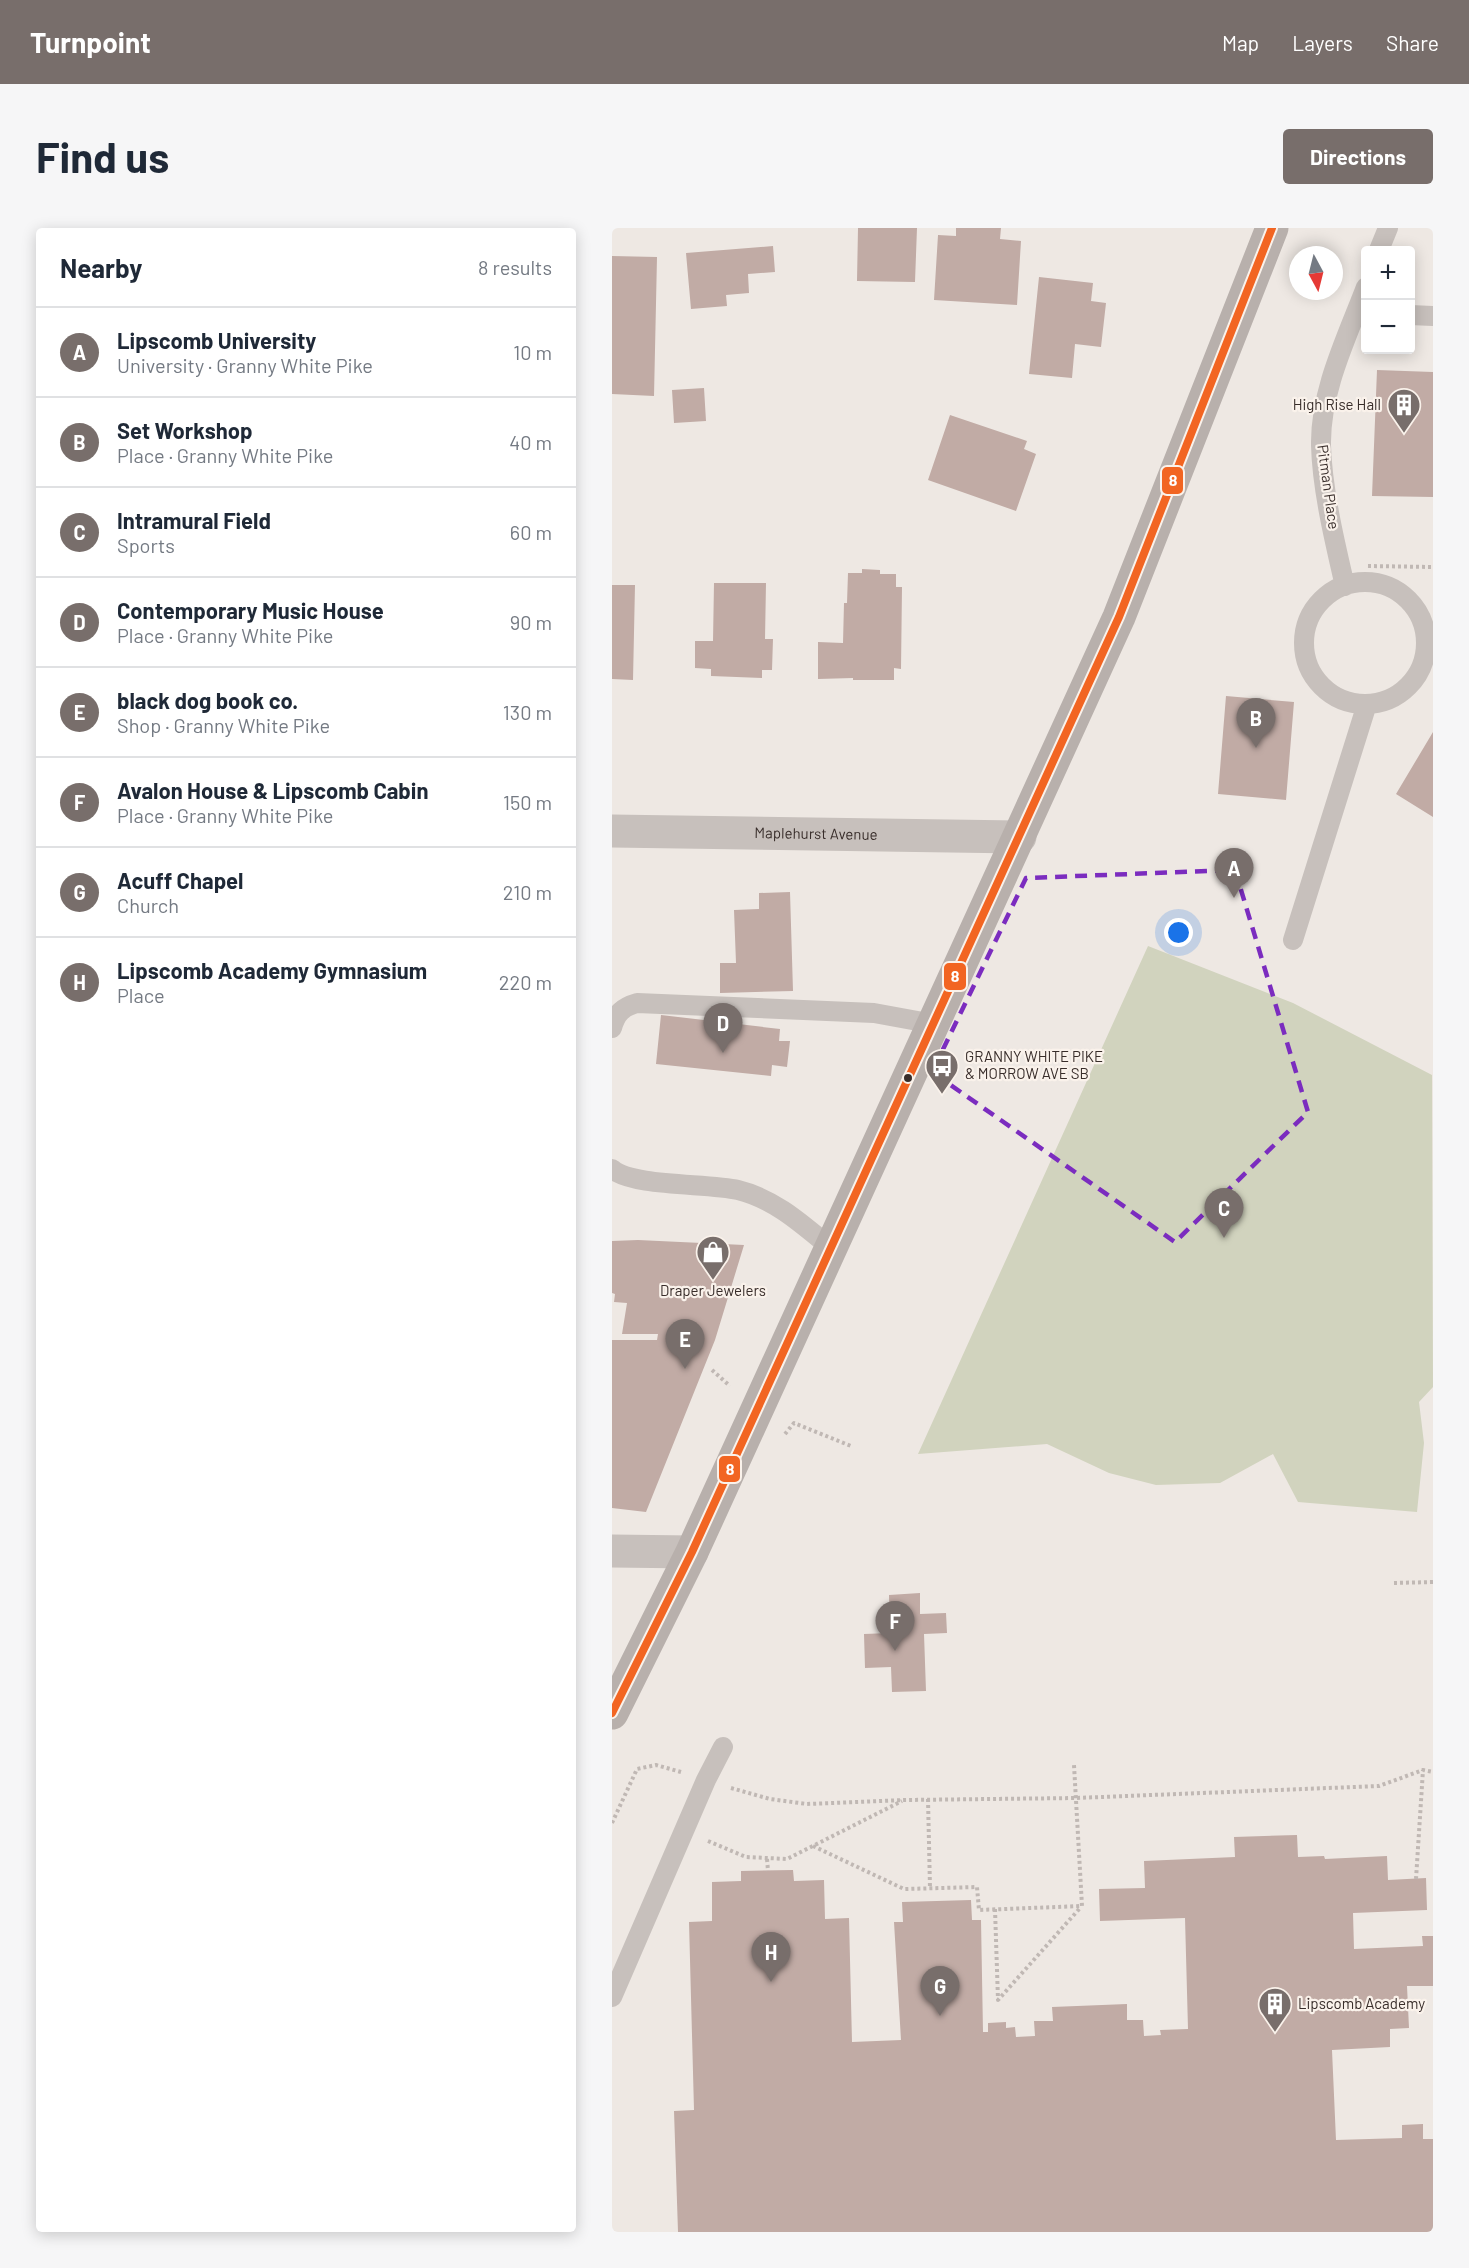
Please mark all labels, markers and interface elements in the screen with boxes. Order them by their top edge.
text: Turnpoint [30,25,151,59]
text: Map [1222,30,1259,55]
text: Layers [1292,30,1353,55]
text: Share [1386,30,1439,55]
button: Directions [1283,129,1433,184]
text: Find us [36,131,169,181]
north arrow [1289,246,1343,300]
map controls [1361,246,1415,354]
button: + [1361,246,1415,300]
text: Nearby [60,252,142,283]
text: 8 results [478,255,552,279]
button: − [1361,300,1415,354]
text: Lipscomb University [117,327,316,353]
text: A [73,340,86,364]
text: 10 m [513,340,552,364]
text: University · Granny White Pike [117,353,373,377]
building icon: High Rise Hall [1386,387,1422,434]
place label: High Rise Hall [1293,395,1381,413]
text: Set Workshop [117,417,252,443]
text: B [73,430,86,454]
text: 40 m [509,430,552,454]
text: Place · Granny White Pike [117,443,334,467]
street label: Pitman Place [1314,443,1344,530]
line badge: 8 [1161,466,1184,495]
text: 8 [1169,470,1178,489]
text: Intramural Field [117,507,271,533]
text: C [73,520,86,544]
text: 60 m [510,520,552,544]
text: Sports [117,533,175,557]
text: Contemporary Music House [117,597,384,623]
text: D [73,610,86,634]
text: 90 m [510,610,552,634]
text: Place · Granny White Pike [117,623,334,647]
text: black dog book co. [117,687,298,713]
pin: B [1236,698,1276,748]
text: E [74,700,85,724]
text: 130 m [503,700,552,724]
text: Shop · Granny White Pike [117,713,330,737]
text: Avalon House & Lipscomb Cabin [117,777,428,803]
text: F [74,790,85,814]
text: 150 m [503,790,552,814]
text: Place · Granny White Pike [117,803,334,827]
street label: Maplehurst Avenue [754,823,878,843]
pin: A [1214,848,1254,898]
text: Acuff Chapel [117,867,243,893]
text: G [73,880,86,904]
text: 210 m [503,880,552,904]
text: Church [117,893,179,917]
your location [1164,918,1193,947]
text: Lipscomb Academy Gymnasium [117,957,427,983]
line badge: 8 [943,962,967,991]
text: 8 [951,966,960,985]
text: H [73,970,86,994]
text: 220 m [499,970,552,994]
text: Place [117,983,165,1007]
pin: D [704,1004,742,1053]
place label: GRANNY WHITE PIKE & MORROW AVE SB [965,1047,1103,1082]
bus stop icon: GRANNY WHITE PIKE & MORROW AVE SB [924,1048,960,1095]
unlabelled marker [902,1072,914,1084]
pin: C [1204,1188,1244,1238]
shop icon: Draper Jewelers [695,1234,731,1281]
place label: Draper Jewelers [660,1281,766,1299]
pin: E [666,1320,704,1369]
line badge: 8 [718,1455,741,1483]
text: 8 [726,1459,735,1478]
pin: F [876,1602,914,1651]
pin: H [752,1932,790,1982]
pin: G [920,1966,960,2016]
building icon: Lipscomb Academy [1257,1986,1293,2033]
place label: Lipscomb Academy [1298,1994,1425,2012]

